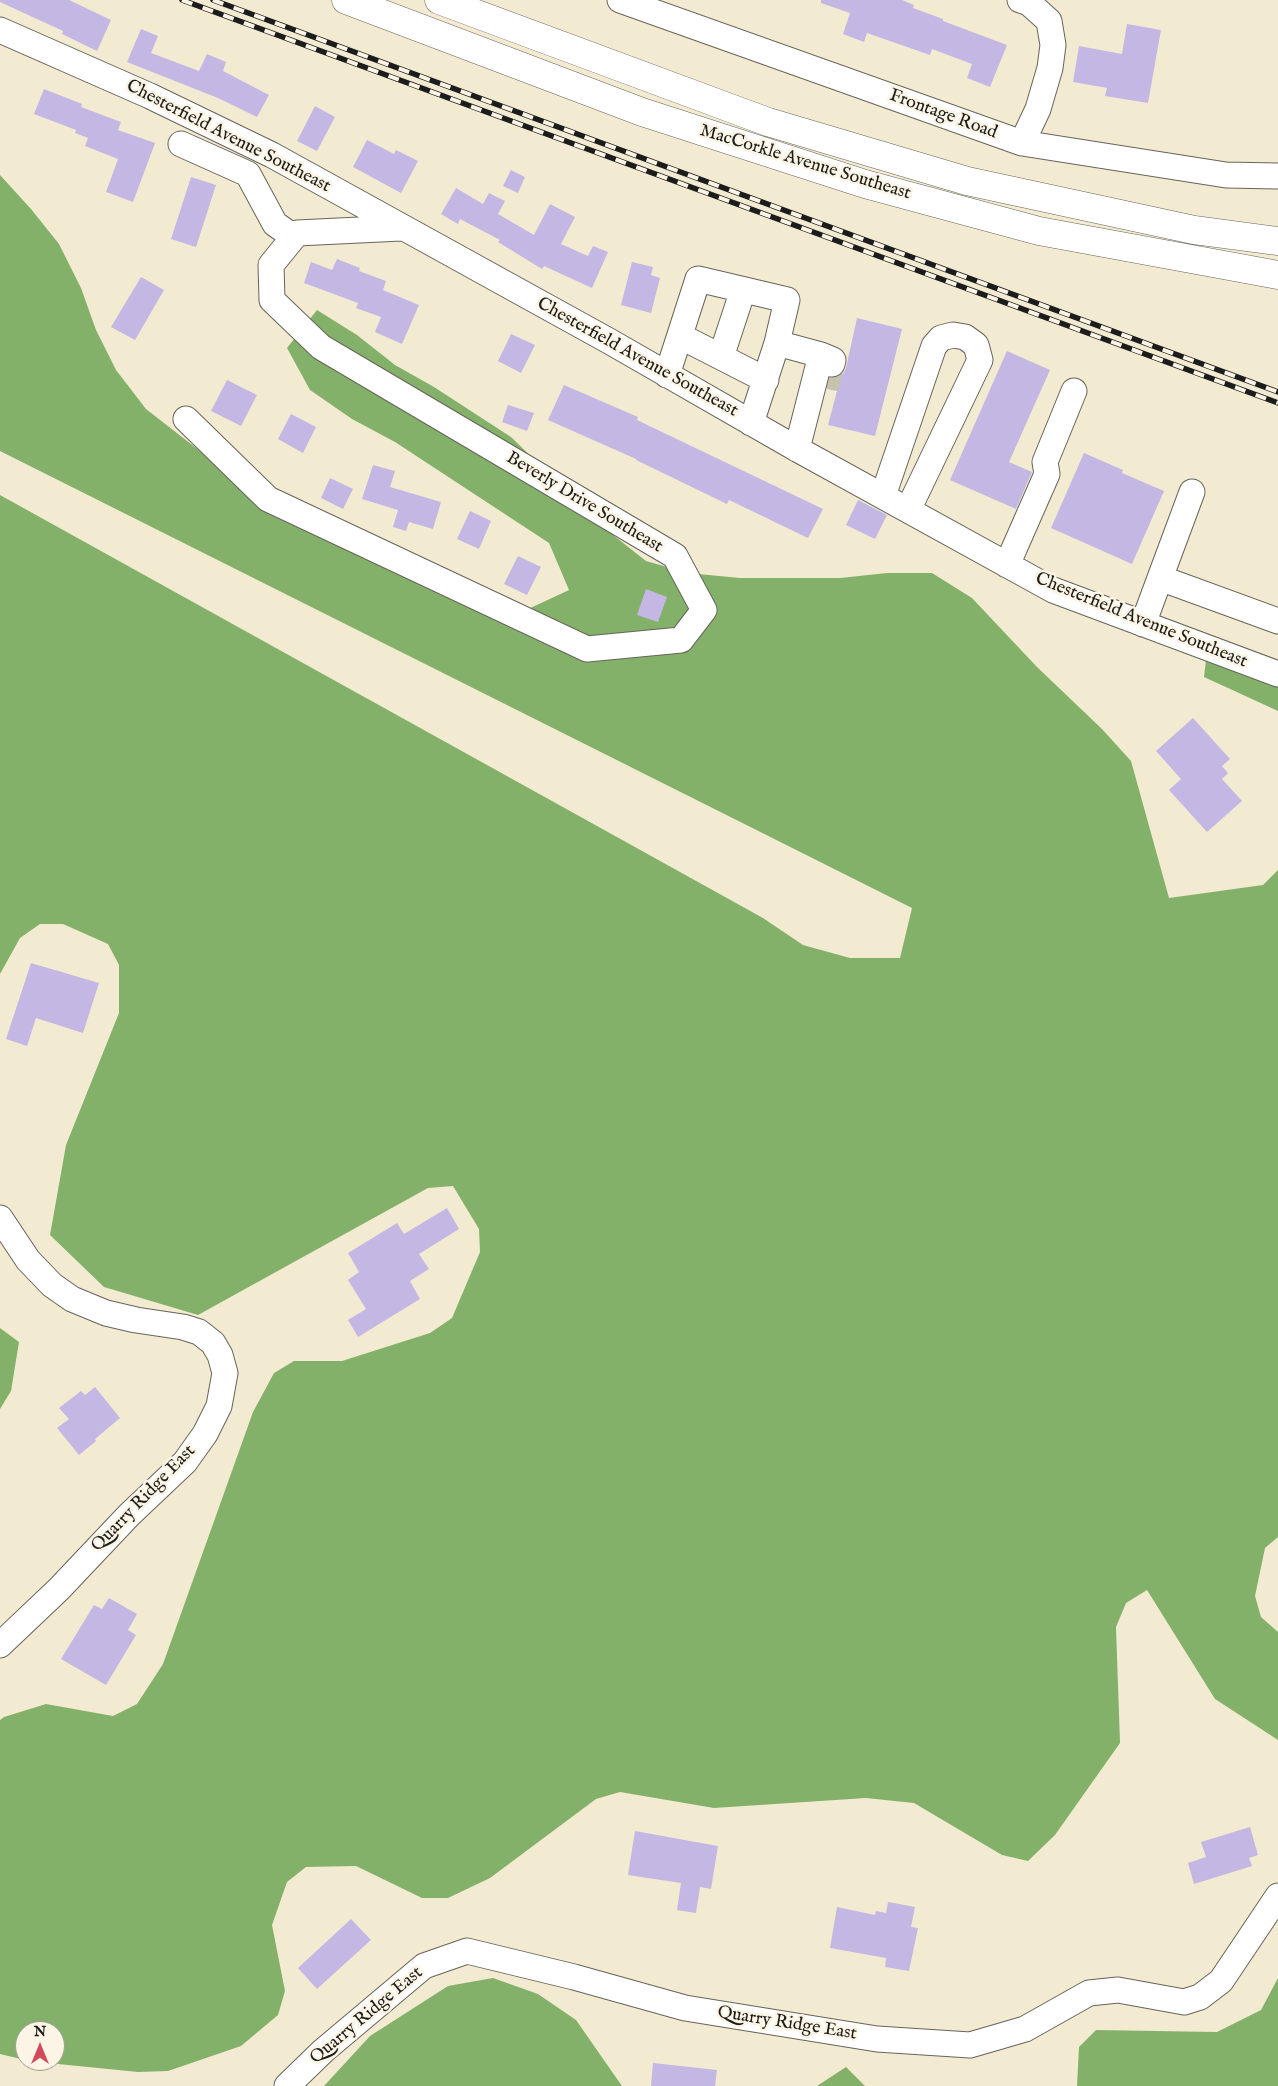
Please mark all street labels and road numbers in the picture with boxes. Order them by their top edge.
street label: Chesterfield Avenue Southeast [122,76,334,198]
street label: Frontage Road [886,85,1000,145]
street label: MacCorkle Avenue Southeast [697,121,913,205]
street label: Chesterfield Avenue Southeast [533,294,741,422]
street label: Beverly Drive Southeast [502,448,666,558]
street label: Chesterfield Avenue Southeast [1032,569,1250,673]
street label: Quarry Ridge East [87,1441,201,1557]
street label: Quarry Ridge East [306,1963,428,2069]
street label: Quarry Ridge East [716,2002,858,2046]

